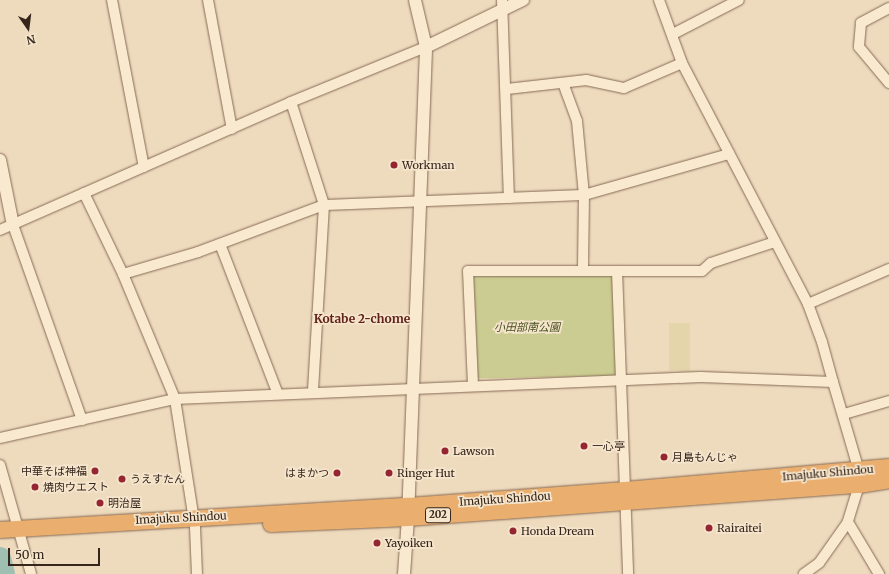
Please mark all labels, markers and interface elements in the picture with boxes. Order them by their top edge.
north arrow [8,8,48,48]
text: N [25,32,37,47]
place label: Workman [402,158,455,172]
marker: Workman [389,160,399,170]
district label: Kotabe 2-chome [314,312,410,326]
park label: 小田部南公園 [494,320,560,334]
place label: 一心亭 [592,439,625,453]
marker: 一心亭 [579,441,589,451]
place label: Lawson [453,444,494,458]
marker: Lawson [440,446,450,456]
place label: 月島もんじゃ [672,450,738,464]
marker: 月島もんじゃ [659,452,669,462]
street label: Imajuku Shindou [782,462,874,484]
place label: 中華そば神福 [21,464,87,478]
marker: 中華そば神福 [90,466,100,476]
place label: はまかつ [285,466,329,480]
place label: Ringer Hut [397,466,455,480]
marker: はまかつ [332,468,342,478]
marker: Ringer Hut [384,468,394,478]
place label: うえすたん [130,472,185,486]
marker: うえすたん [117,474,127,484]
place label: 焼肉ウエスト [43,480,109,494]
marker: 焼肉ウエスト [30,482,40,492]
street label: Imajuku Shindou [459,489,551,509]
place label: 明治屋 [108,496,141,510]
marker: 明治屋 [95,498,105,508]
road number: 202 [425,507,451,523]
street label: Imajuku Shindou [135,509,227,527]
place label: Rairaitei [717,521,762,535]
marker: Rairaitei [704,523,714,533]
place label: Honda Dream [521,524,594,538]
marker: Honda Dream [508,526,518,536]
place label: Yayoiken [385,536,433,550]
marker: Yayoiken [372,538,382,548]
scale bar [10,540,102,566]
text: 50 m [15,547,44,562]

